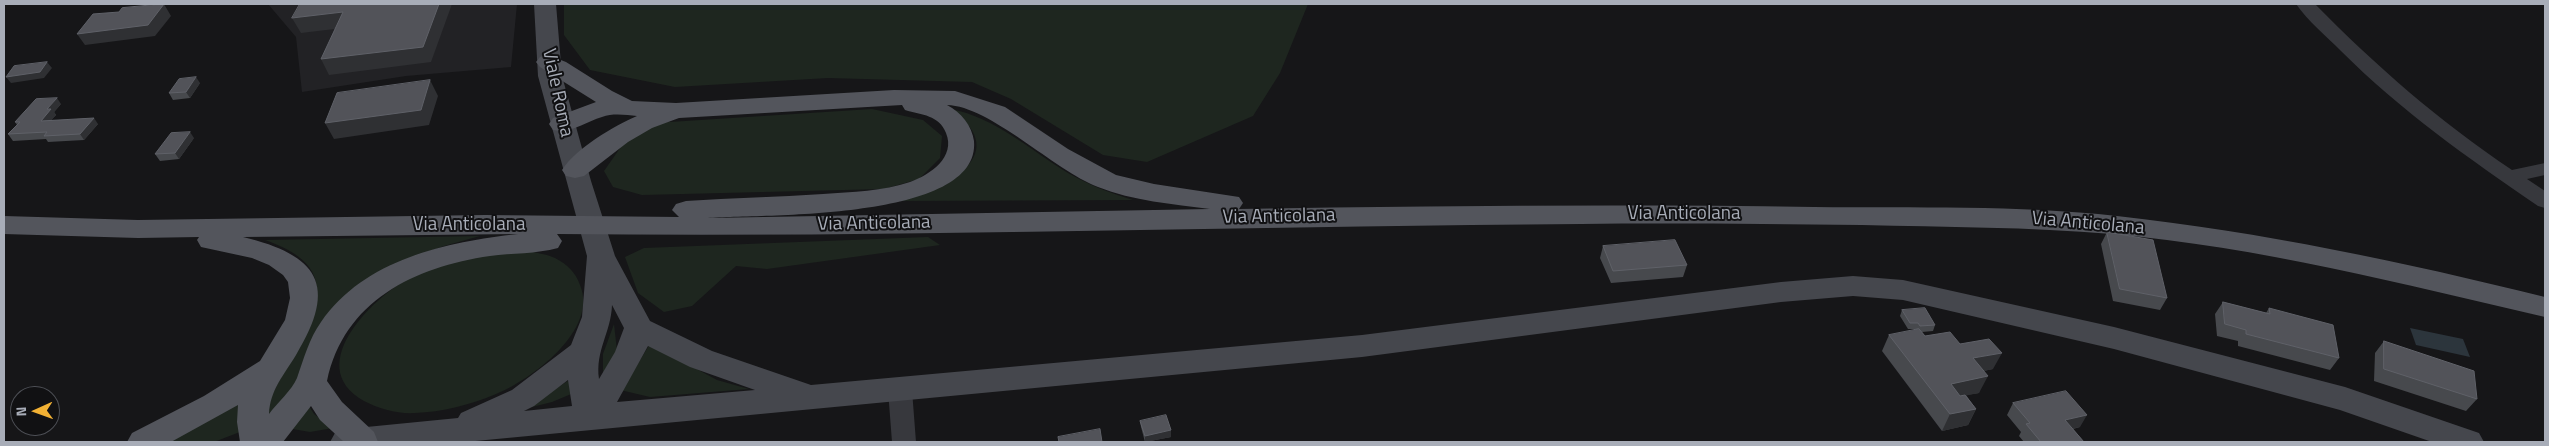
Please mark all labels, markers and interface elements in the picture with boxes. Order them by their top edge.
street label: Viale Roma [537,47,577,139]
street label: Via Anticolana [1627,203,1741,225]
street label: Via Anticolana [1222,205,1336,229]
street label: Via Anticolana [2031,208,2145,240]
street label: Via Anticolana [817,212,931,236]
street label: Via Anticolana [412,214,526,236]
north arrow [10,386,60,436]
text: N [10,406,31,417]

